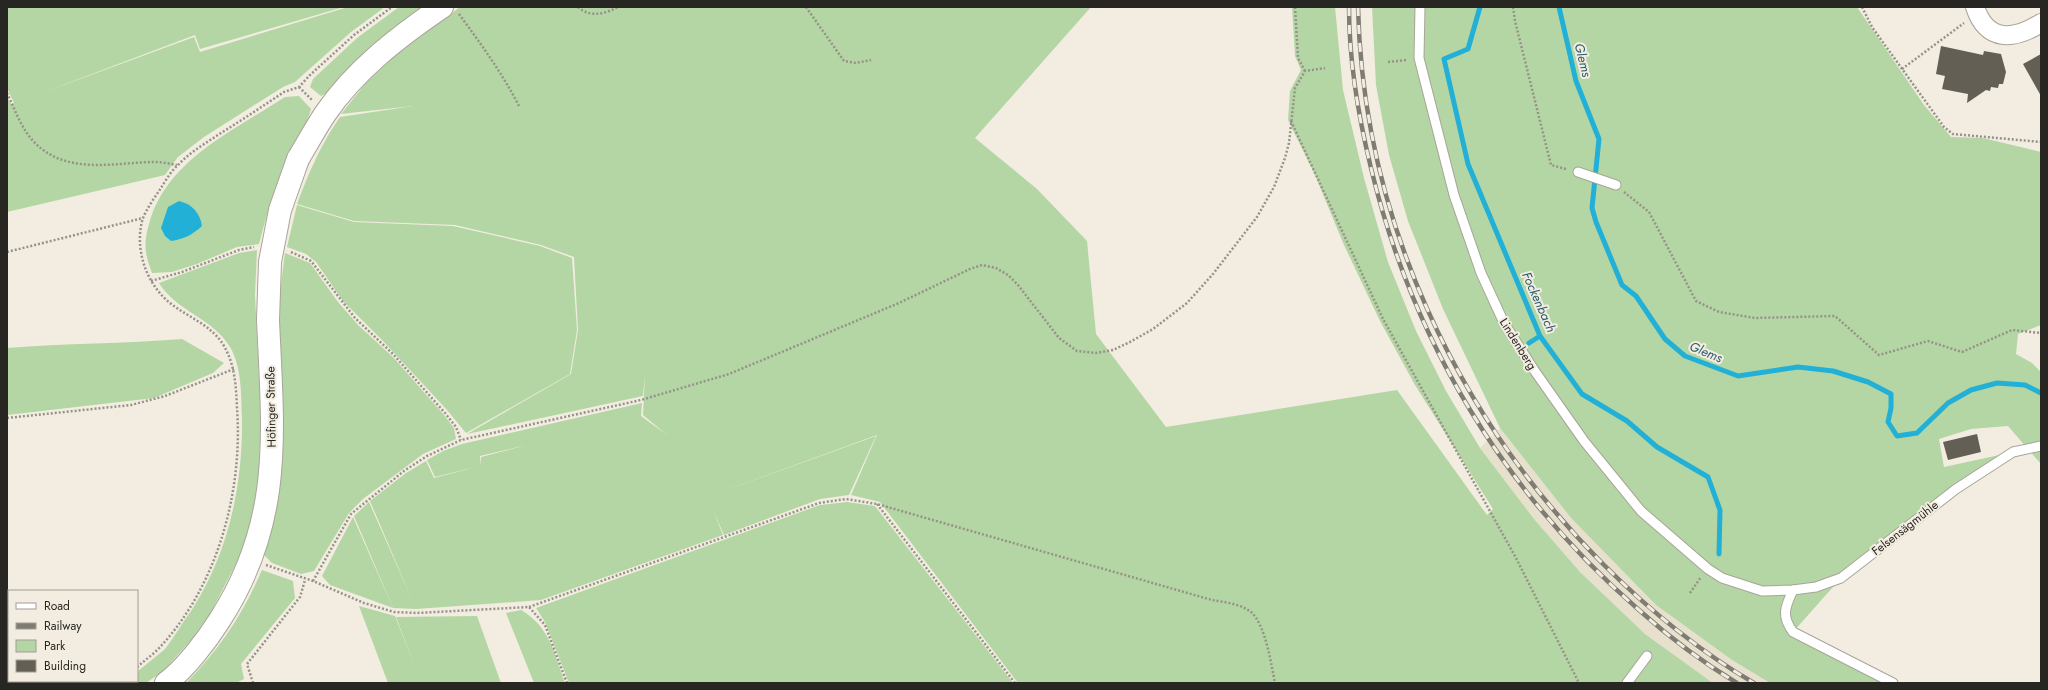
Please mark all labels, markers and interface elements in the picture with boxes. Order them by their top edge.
water label: Glems [1570,41,1597,80]
water label: Fockenbach [1517,269,1561,336]
street label: Lindenberg [1495,315,1541,373]
water label: Glems [1687,337,1726,368]
street label: Höfinger Straße [261,366,281,448]
street label: Felsensägmühle [1868,496,1942,560]
legend [8,590,138,682]
text: Road [44,597,70,615]
text: Railway [44,617,82,635]
text: Park [44,637,66,655]
text: Building [44,657,86,675]

